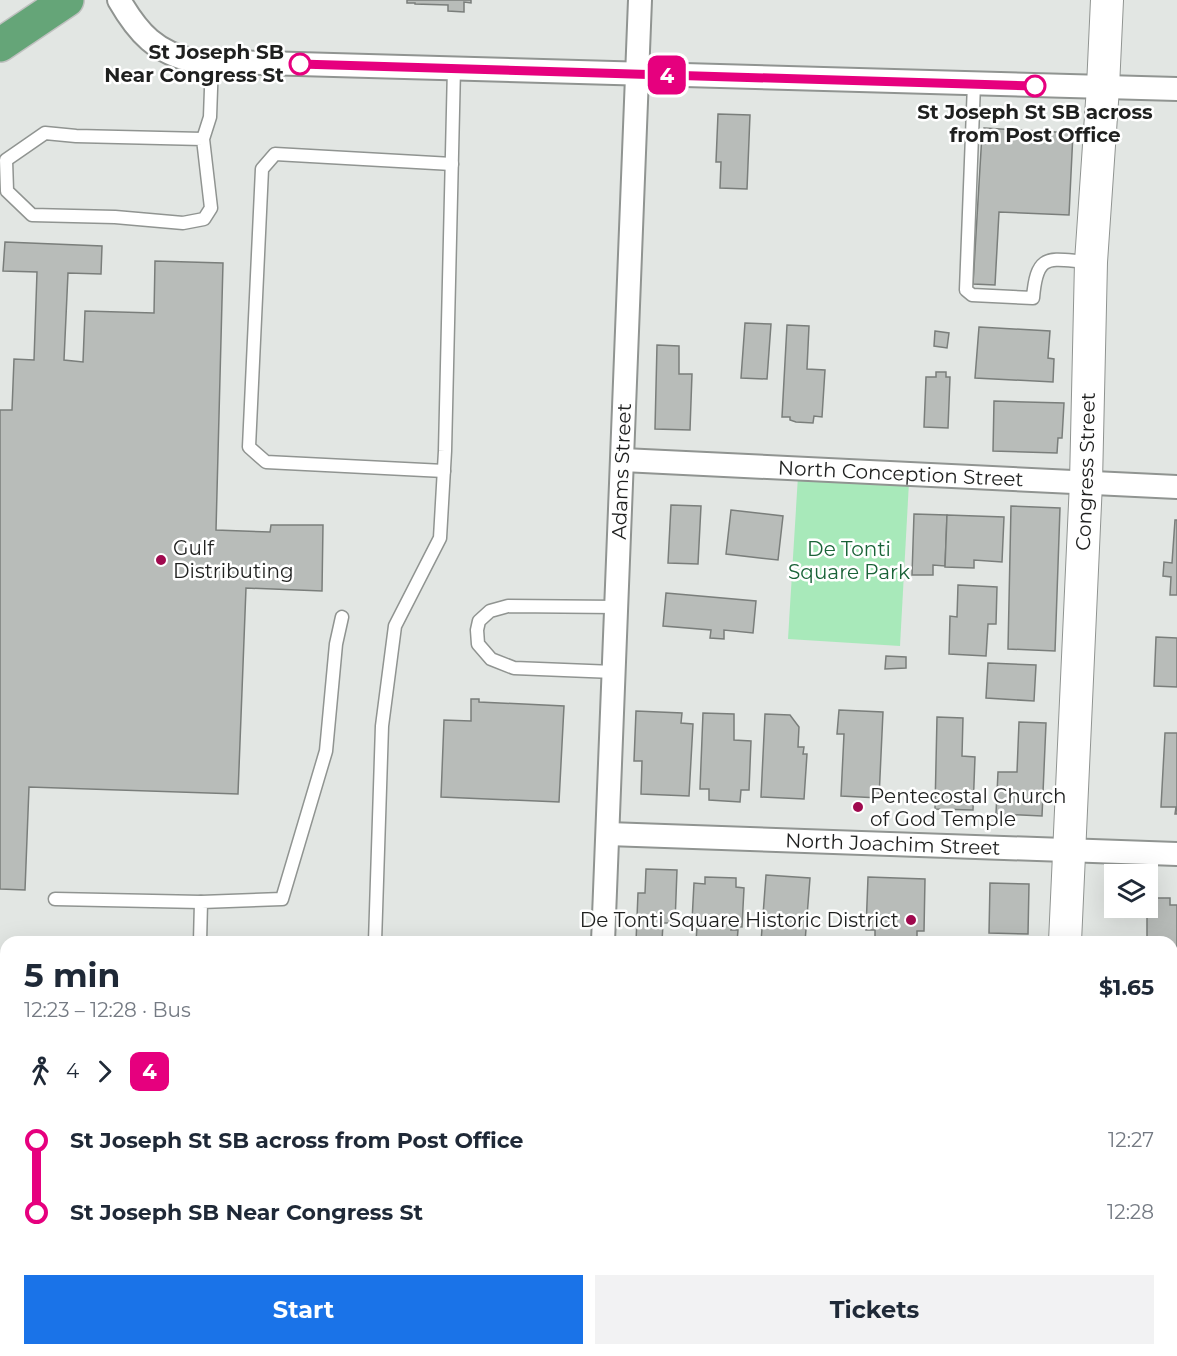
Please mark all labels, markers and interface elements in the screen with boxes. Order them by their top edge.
place label: St Joseph SB Near Congress St [104,40,284,87]
marker: St Joseph SB Near Congress St [289,53,311,75]
line badge: 4 [648,56,686,94]
text: 4 [660,63,674,88]
marker: St Joseph St SB across from Post Office [1024,75,1046,97]
place label: St Joseph St SB across from Post Office [917,100,1153,147]
street label: Congress Street [1071,392,1100,551]
street label: Adams Street [607,403,636,540]
street label: North Conception Street [777,456,1024,492]
place label: Gulf Distributing [173,536,294,583]
park label: De Tonti Square Park [788,537,910,584]
marker: Gulf Distributing [154,553,168,567]
place label: Pentecostal Church of God Temple [870,784,1067,831]
marker: Pentecostal Church of God Temple [851,800,865,814]
street label: North Joachim Street [785,828,1001,860]
map controls [1104,864,1158,918]
button: layers [1104,864,1158,918]
place label: De Tonti Square Historic District [580,908,899,932]
marker: De Tonti Square Historic District [904,913,918,927]
text: 5 min [24,955,120,995]
text: $1.65 [1099,974,1154,1001]
text: 12:23 – 12:28 · Bus [24,998,191,1022]
icon: walk [24,1055,57,1088]
icon: forward [88,1055,121,1088]
text: 4 [66,1059,79,1083]
text: 4 [142,1059,157,1084]
text: St Joseph St SB across from Post Office [70,1127,523,1154]
text: 12:27 [1108,1128,1154,1152]
text: St Joseph SB Near Congress St [70,1199,423,1226]
text: 12:28 [1107,1200,1154,1224]
button: Start [24,1275,583,1344]
button: Tickets [595,1275,1154,1344]

